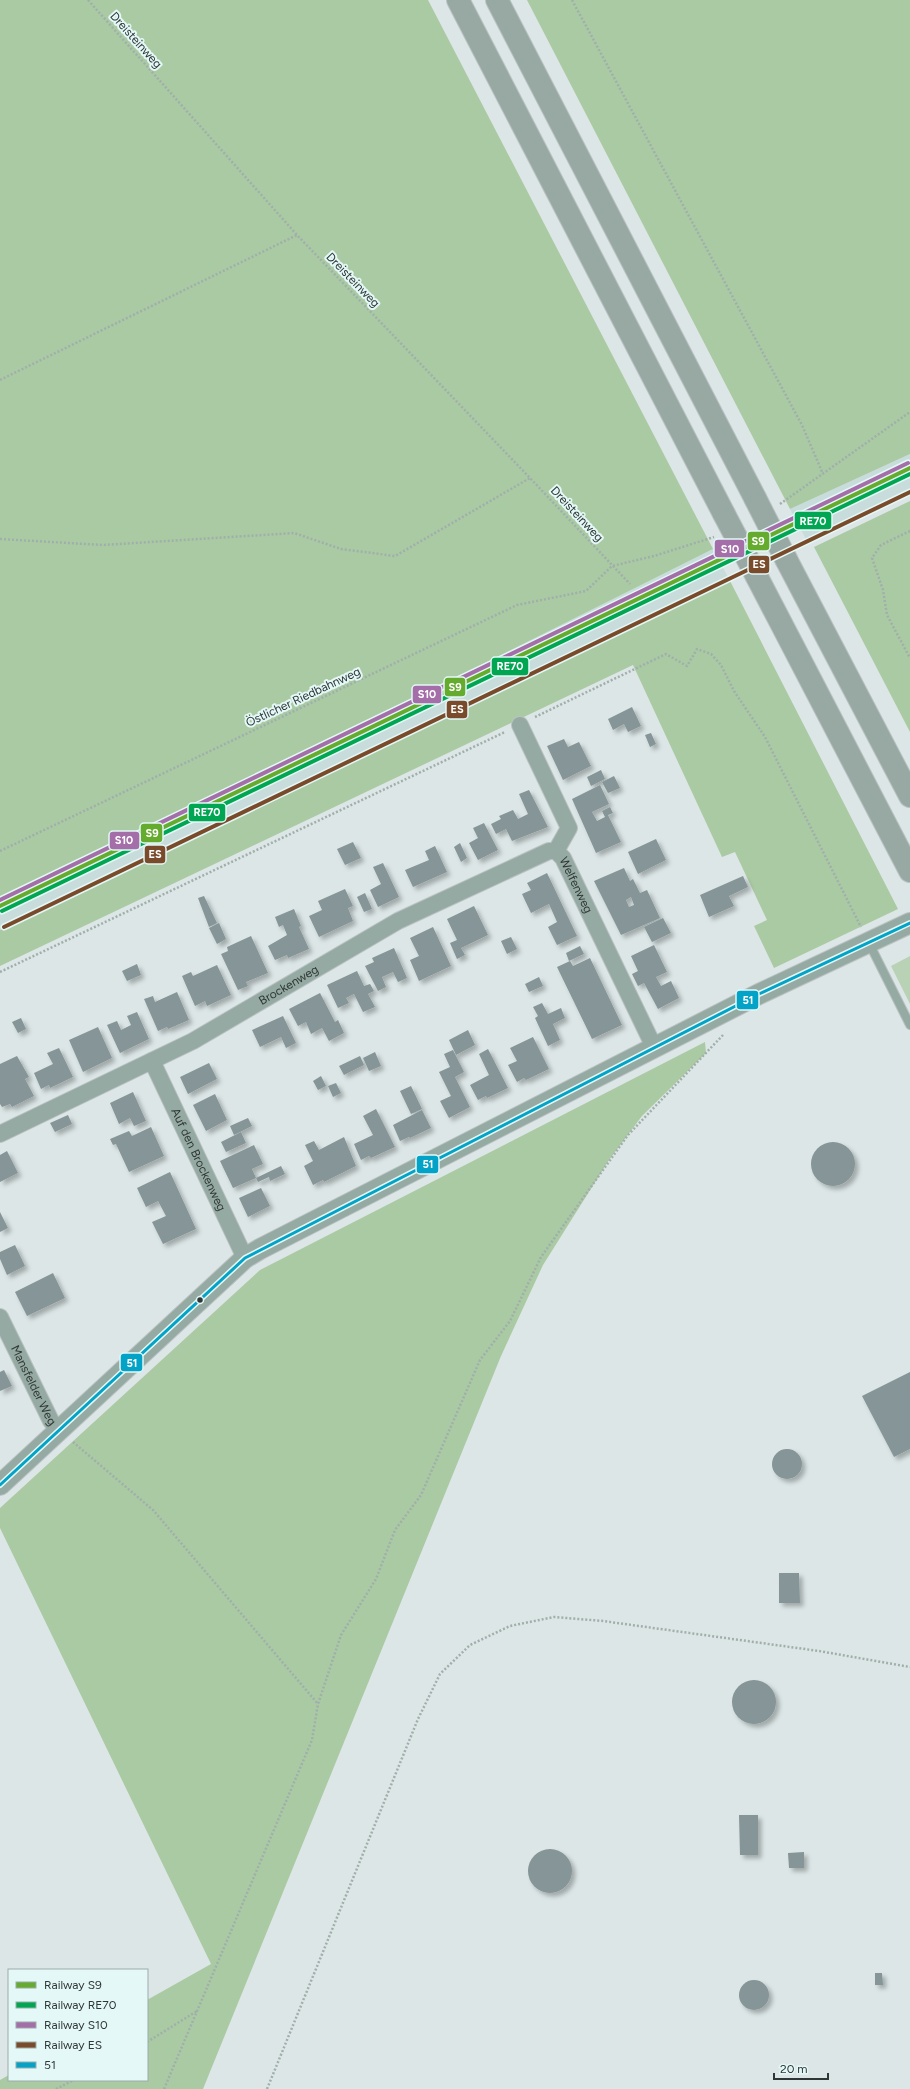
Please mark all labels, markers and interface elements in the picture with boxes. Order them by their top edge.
street label: Dreisteinweg [107,9,165,71]
street label: Dreisteinweg [323,250,383,310]
street label: Dreisteinweg [548,483,606,545]
line badge: RE70 [794,511,832,530]
text: RE70 [800,515,826,528]
line badge: S9 [747,531,770,551]
text: S9 [751,535,765,548]
line badge: S10 [714,539,745,558]
text: S10 [721,543,739,556]
line badge: ES [748,555,770,574]
text: ES [752,558,766,571]
line badge: RE70 [491,657,529,676]
text: RE70 [497,660,523,673]
street label: Östlicher Riedbahnweg [243,664,363,730]
line badge: S9 [444,677,466,697]
text: S9 [448,681,462,694]
line badge: S10 [412,685,442,704]
text: S10 [418,688,436,701]
line badge: ES [446,700,468,719]
text: ES [450,703,464,716]
line badge: RE70 [188,803,226,822]
text: RE70 [194,806,220,819]
line badge: S9 [140,823,163,843]
text: S9 [145,827,159,840]
line badge: S10 [109,831,140,850]
text: S10 [115,834,133,847]
line badge: ES [144,845,166,864]
text: ES [148,848,162,861]
street label: Welfenweg [557,855,596,916]
street label: Brockenweg [256,962,321,1008]
line badge: 51 [736,990,759,1010]
text: 51 [742,994,754,1007]
street label: Auf den Brockenweg [168,1106,229,1213]
line badge: 51 [416,1155,439,1174]
text: 51 [422,1158,434,1171]
unlabelled marker [195,1295,205,1305]
street label: Mansfelder Weg [8,1343,59,1429]
line badge: 51 [120,1353,143,1372]
text: 51 [126,1357,138,1370]
legend [8,1969,148,2081]
text: Railway S9 [44,1978,102,1992]
text: Railway RE70 [44,1998,117,2012]
text: Railway S10 [44,2018,108,2032]
text: Railway ES [44,2038,102,2052]
scale bar [774,2055,828,2081]
text: 51 [44,2058,56,2072]
text: 20 m [780,2062,808,2076]

